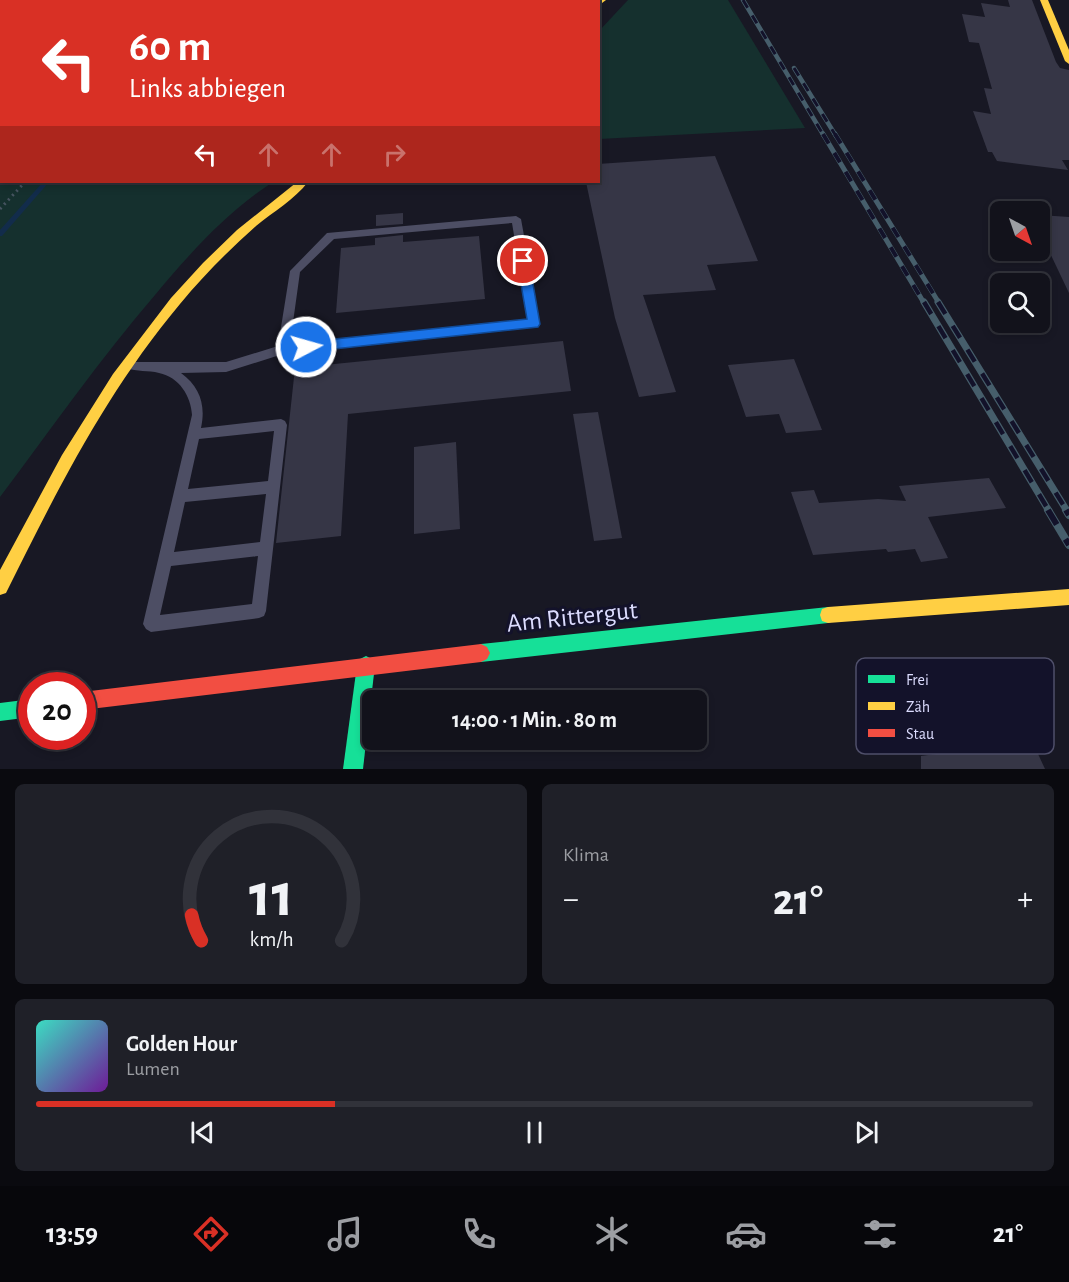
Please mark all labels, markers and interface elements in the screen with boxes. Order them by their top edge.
icon: left [30,24,108,102]
text: 60 m [129,26,211,68]
text: Links abbiegen [129,75,286,102]
icon: left [189,138,222,171]
icon: ahead [252,138,285,171]
icon: ahead [315,138,348,171]
icon: right [378,138,411,171]
north arrow [990,201,1050,261]
map controls [990,201,1050,333]
pin [497,235,548,286]
icon: arrive [506,244,539,277]
button: search [990,273,1050,333]
position arrow [274,315,338,379]
street label: Am Rittergut [505,597,639,637]
legend [856,658,1054,754]
speed limit sign: 20 [18,672,96,750]
text: Frei [906,672,929,688]
text: Zäh [906,699,930,715]
text: 14:00 · 1 Min. · 80 m [452,709,617,731]
text: Stau [906,726,934,742]
text: Klima [563,845,609,865]
text: 11 [249,865,293,927]
text: 21° [773,878,823,923]
text: − [563,883,579,916]
text: + [1017,883,1033,916]
text: km/h [249,929,293,950]
text: Golden Hour [126,1033,237,1055]
text: Lumen [126,1059,180,1079]
icon: previous [186,1116,219,1149]
icon: pause [518,1116,551,1149]
icon: next [850,1116,883,1149]
icon: directions [190,1213,232,1255]
icon: music [324,1213,366,1255]
icon: phone [458,1213,500,1255]
icon: climate [591,1213,633,1255]
icon: car [725,1213,767,1255]
icon: filters [859,1213,901,1255]
text: 13:59 [46,1220,98,1247]
text: 21° [993,1220,1023,1247]

